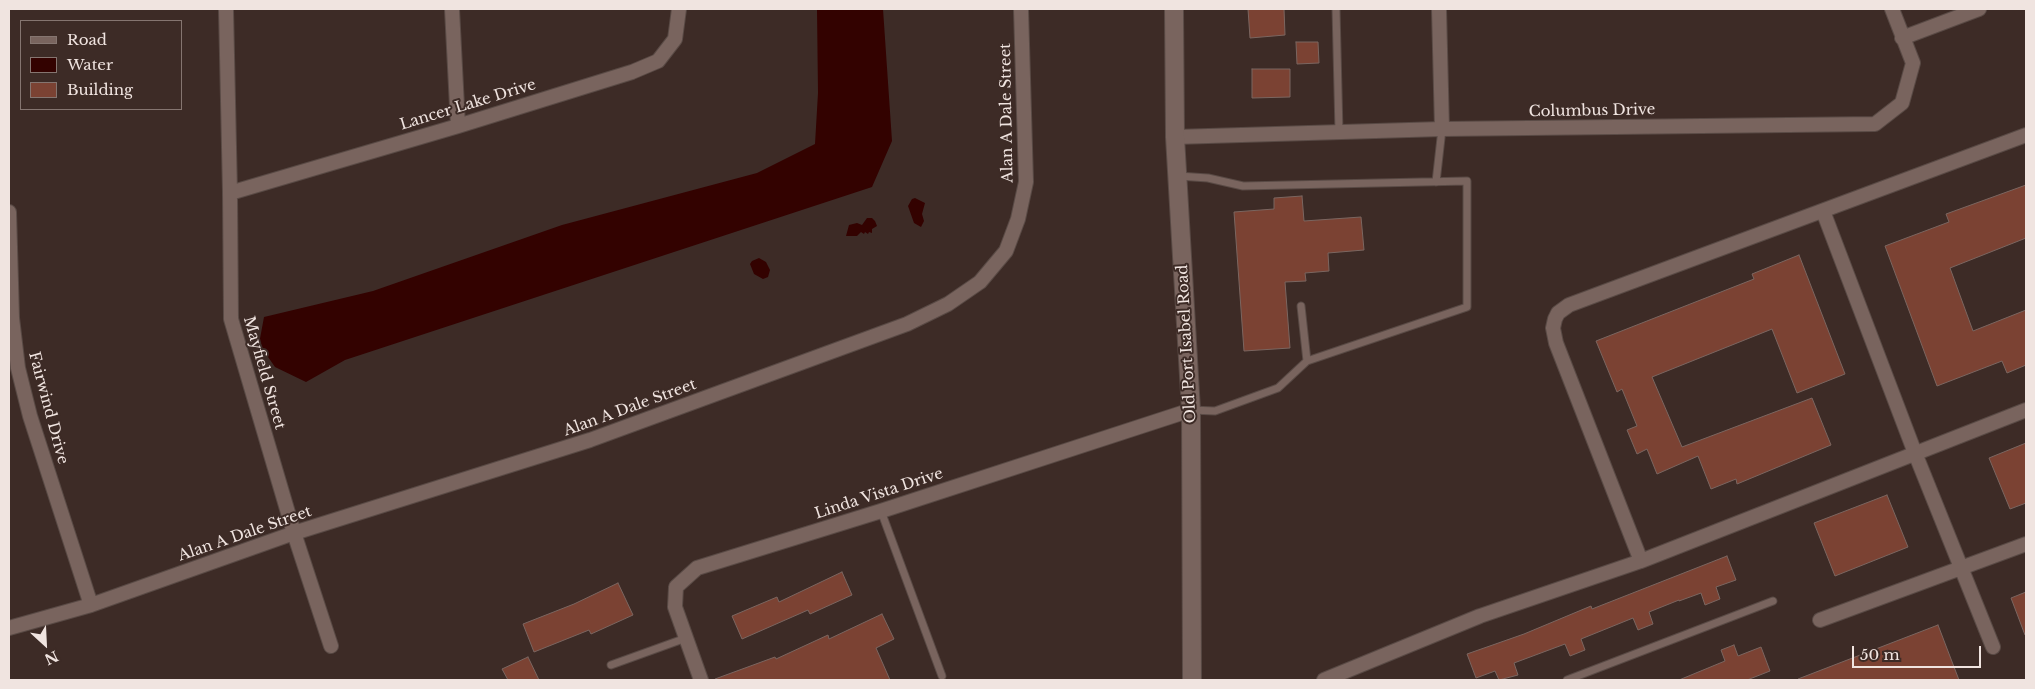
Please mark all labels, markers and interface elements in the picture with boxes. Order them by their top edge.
legend [20,20,182,110]
text: Road [67,30,107,49]
street label: Alan A Dale Street [997,43,1017,183]
text: Water [67,55,113,74]
street label: Lancer Lake Drive [398,76,538,134]
text: Building [67,80,133,99]
street label: Columbus Drive [1529,101,1655,121]
street label: Old Port Isabel Road [1174,264,1200,424]
street label: Mayfield Street [239,314,289,432]
street label: Fairwind Drive [24,350,72,466]
street label: Alan A Dale Street [561,376,699,440]
street label: Linda Vista Drive [813,465,945,523]
street label: Alan A Dale Street [176,503,314,565]
north arrow [20,619,70,669]
scale bar [1855,636,1984,668]
text: 50 m [1860,645,1900,664]
text: N [42,647,61,669]

